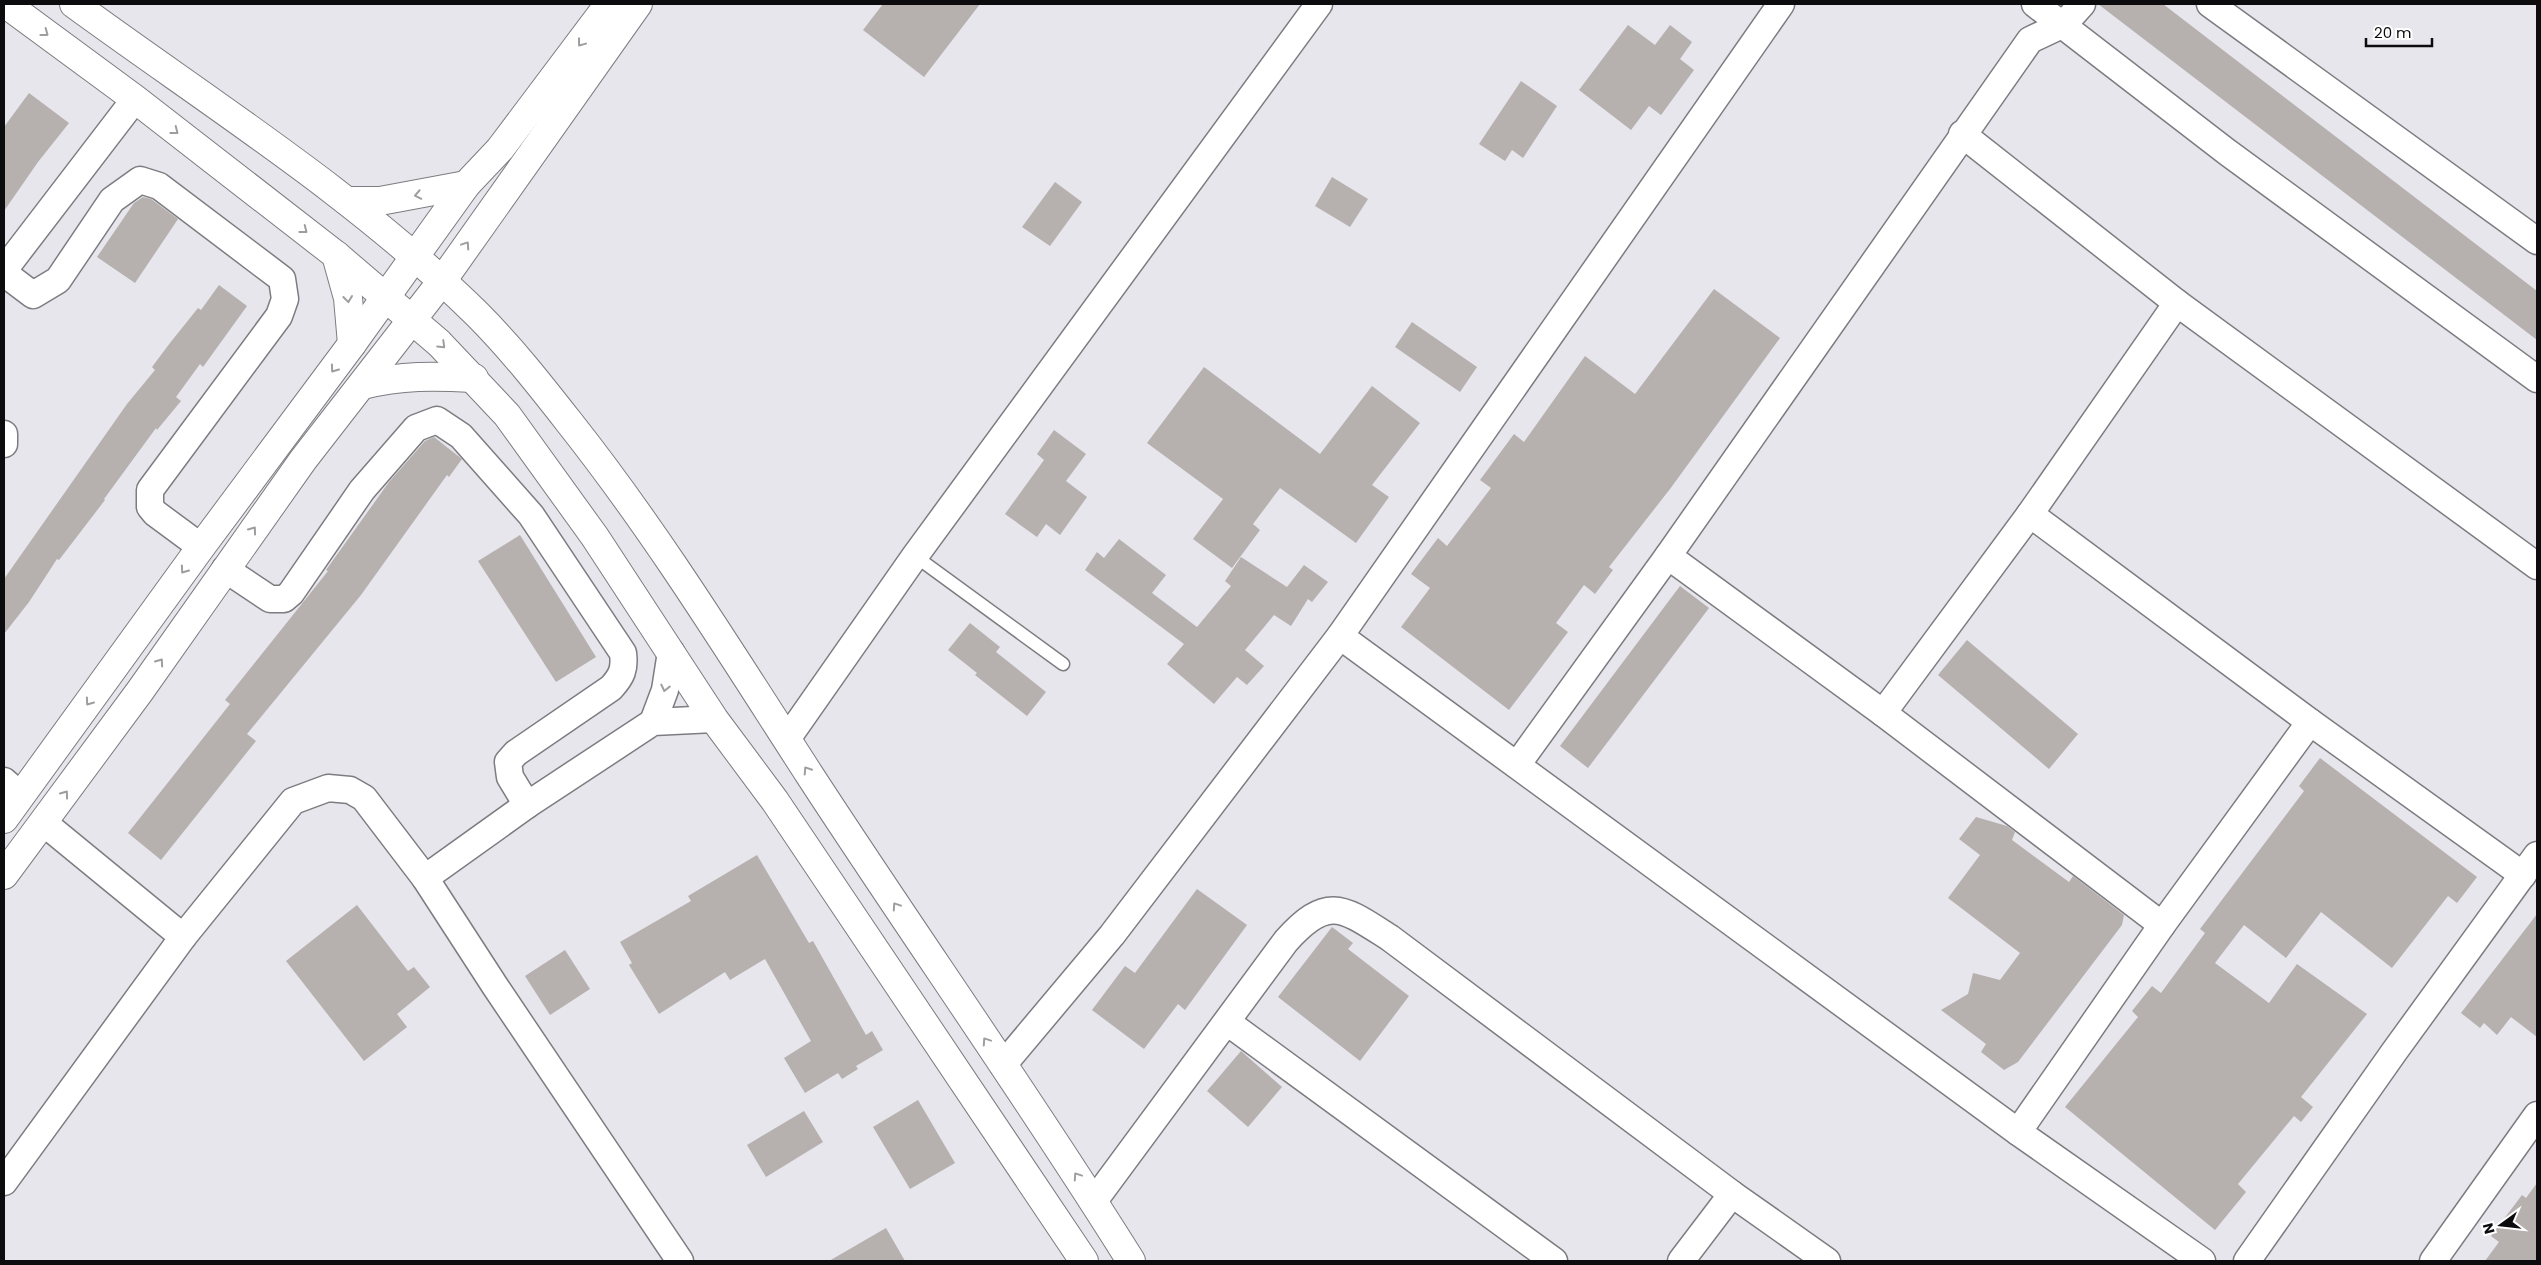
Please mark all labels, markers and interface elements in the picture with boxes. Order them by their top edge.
scale bar [2366,15,2432,47]
text: 20 m [2374,22,2412,43]
one-way arrow [39,27,49,36]
one-way arrow [578,37,586,46]
one-way arrow [169,125,178,133]
one-way arrow [414,189,422,200]
one-way arrow [298,225,307,234]
one-way arrow [460,242,469,251]
one-way arrow [342,295,353,303]
one-way arrow [436,339,445,348]
one-way arrow [330,364,340,373]
one-way arrow [247,526,256,536]
one-way arrow [181,564,190,574]
one-way arrow [154,659,163,668]
one-way arrow [660,683,671,692]
one-way arrow [86,696,95,706]
one-way arrow [804,766,813,776]
one-way arrow [59,791,67,800]
one-way arrow [893,902,902,912]
one-way arrow [983,1037,993,1046]
one-way arrow [1074,1172,1083,1181]
north arrow [2476,1200,2526,1250]
text: N [2477,1221,2499,1236]

